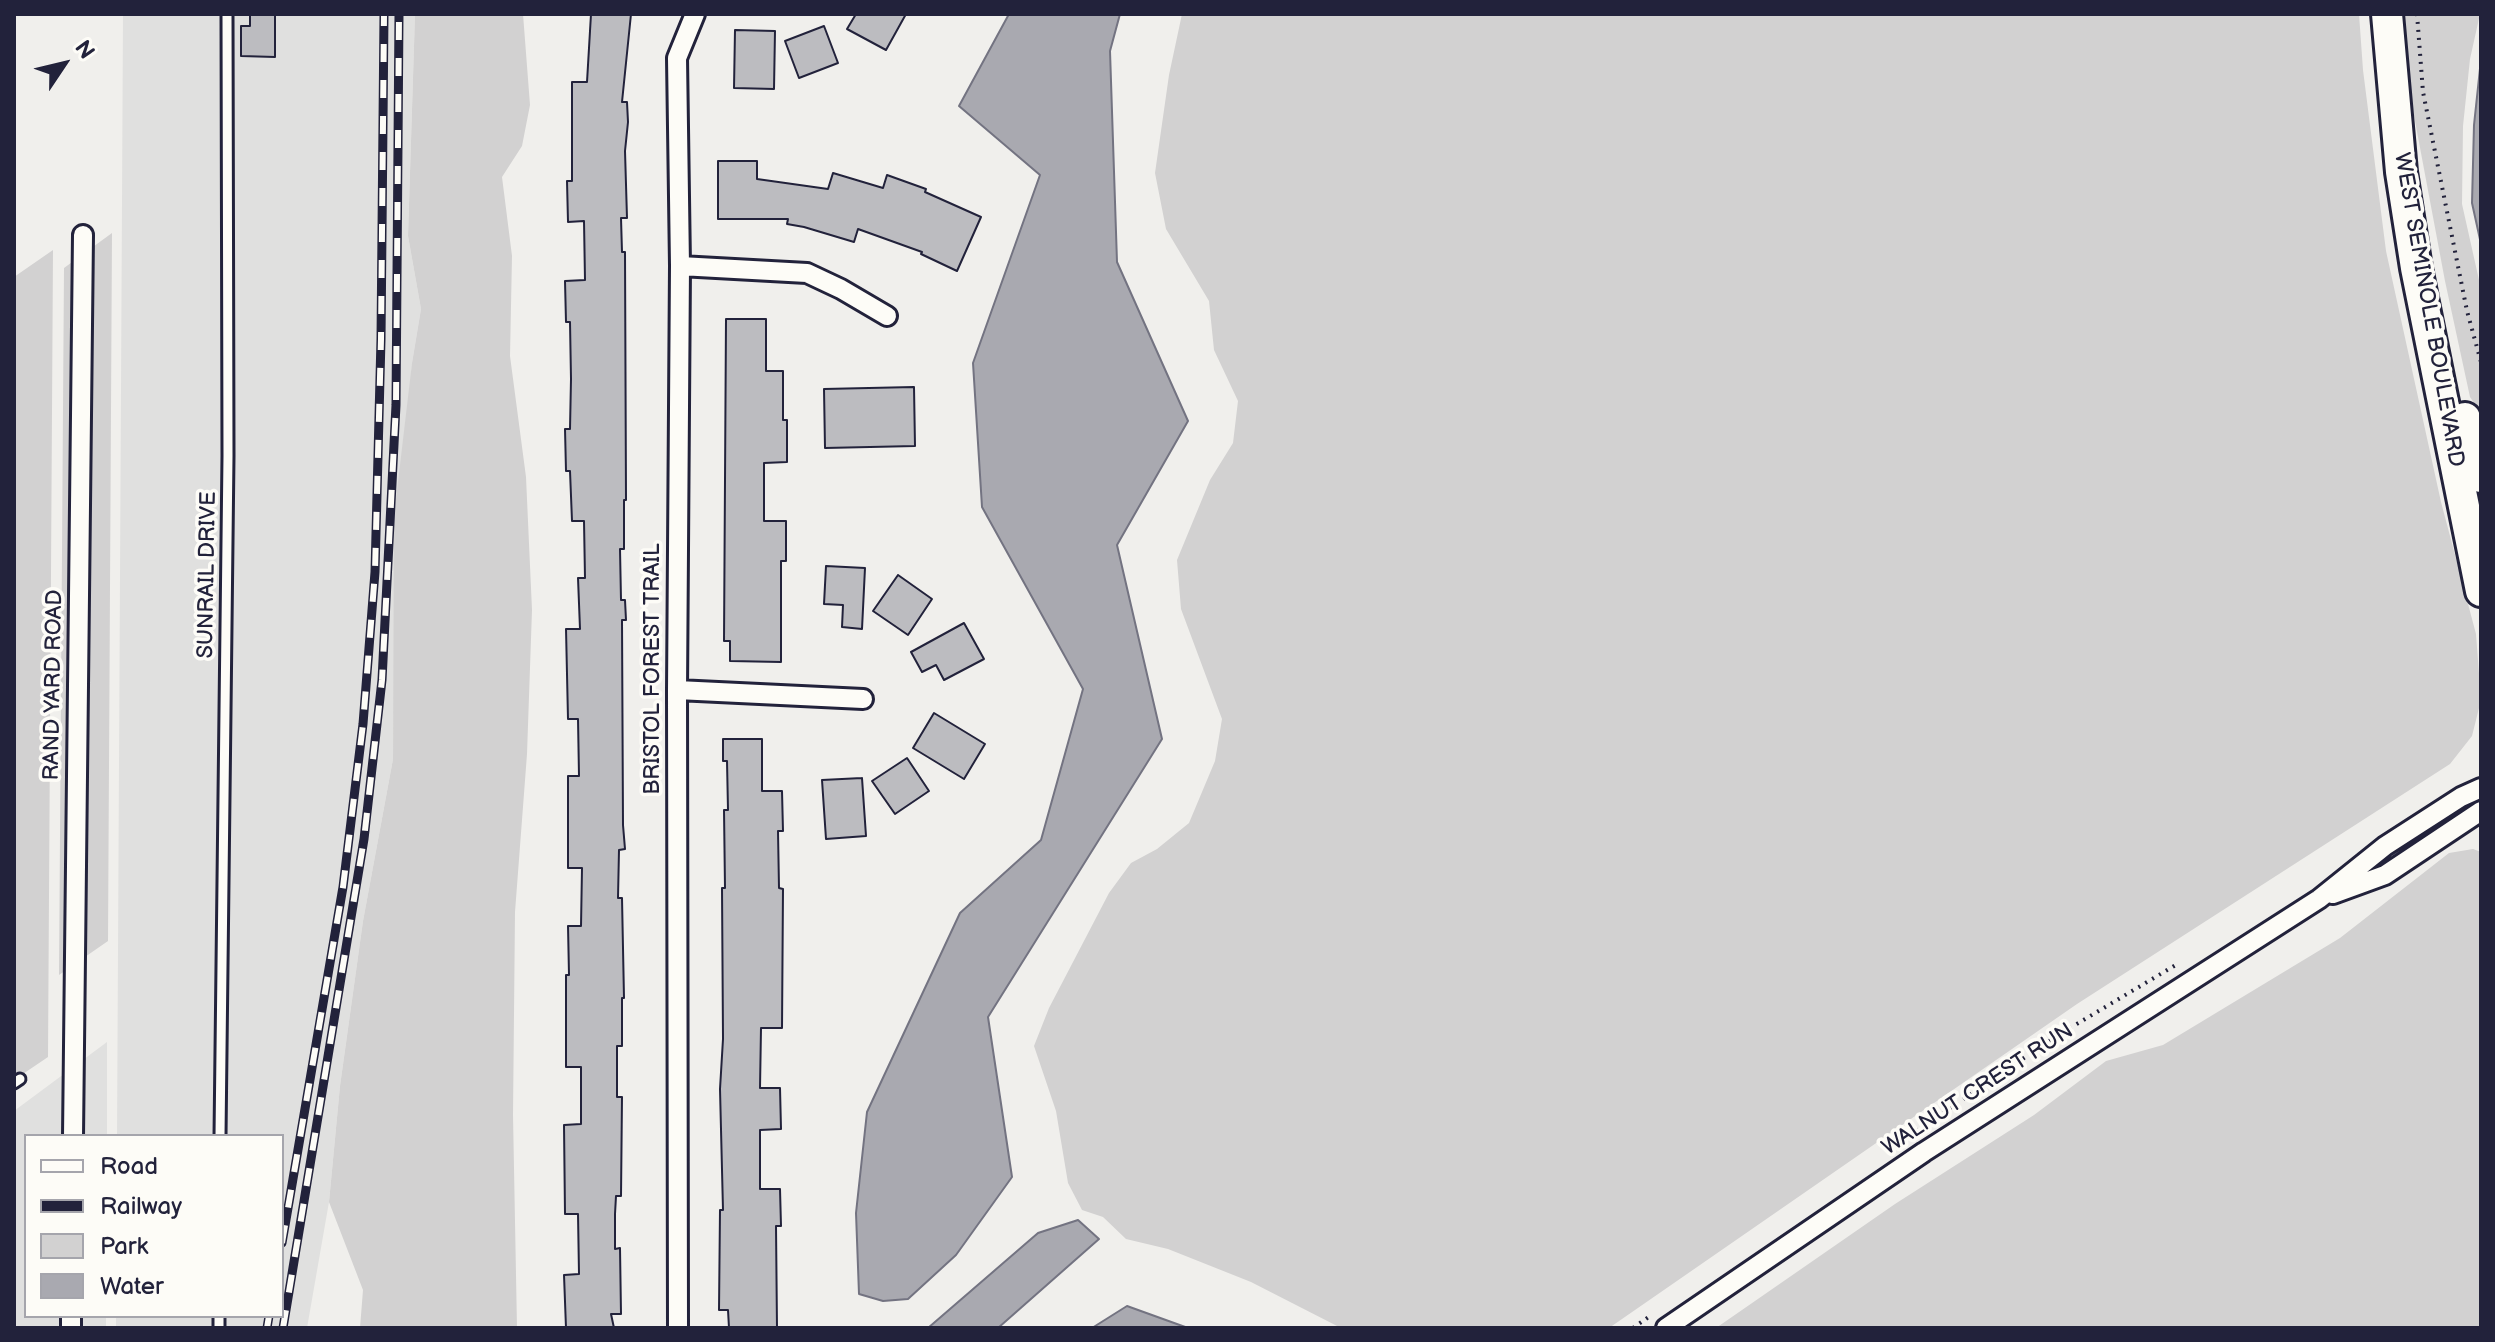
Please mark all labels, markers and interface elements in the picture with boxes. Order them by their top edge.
north arrow [24,24,104,104]
text: N [68,35,100,64]
street label: WEST SEMINOLE BOULEVARD [2387,151,2469,469]
street label: SUNRAIL DRIVE [193,491,223,659]
street label: BRISTOL FOREST TRAIL [640,543,666,795]
street label: RAND YARD ROAD [39,589,69,781]
street label: WALNUT CREST RUN [1878,1018,2078,1162]
legend [24,1134,284,1318]
text: Road [100,1152,158,1181]
text: Railway [100,1192,182,1221]
text: Park [100,1232,148,1261]
text: Water [100,1272,164,1301]

